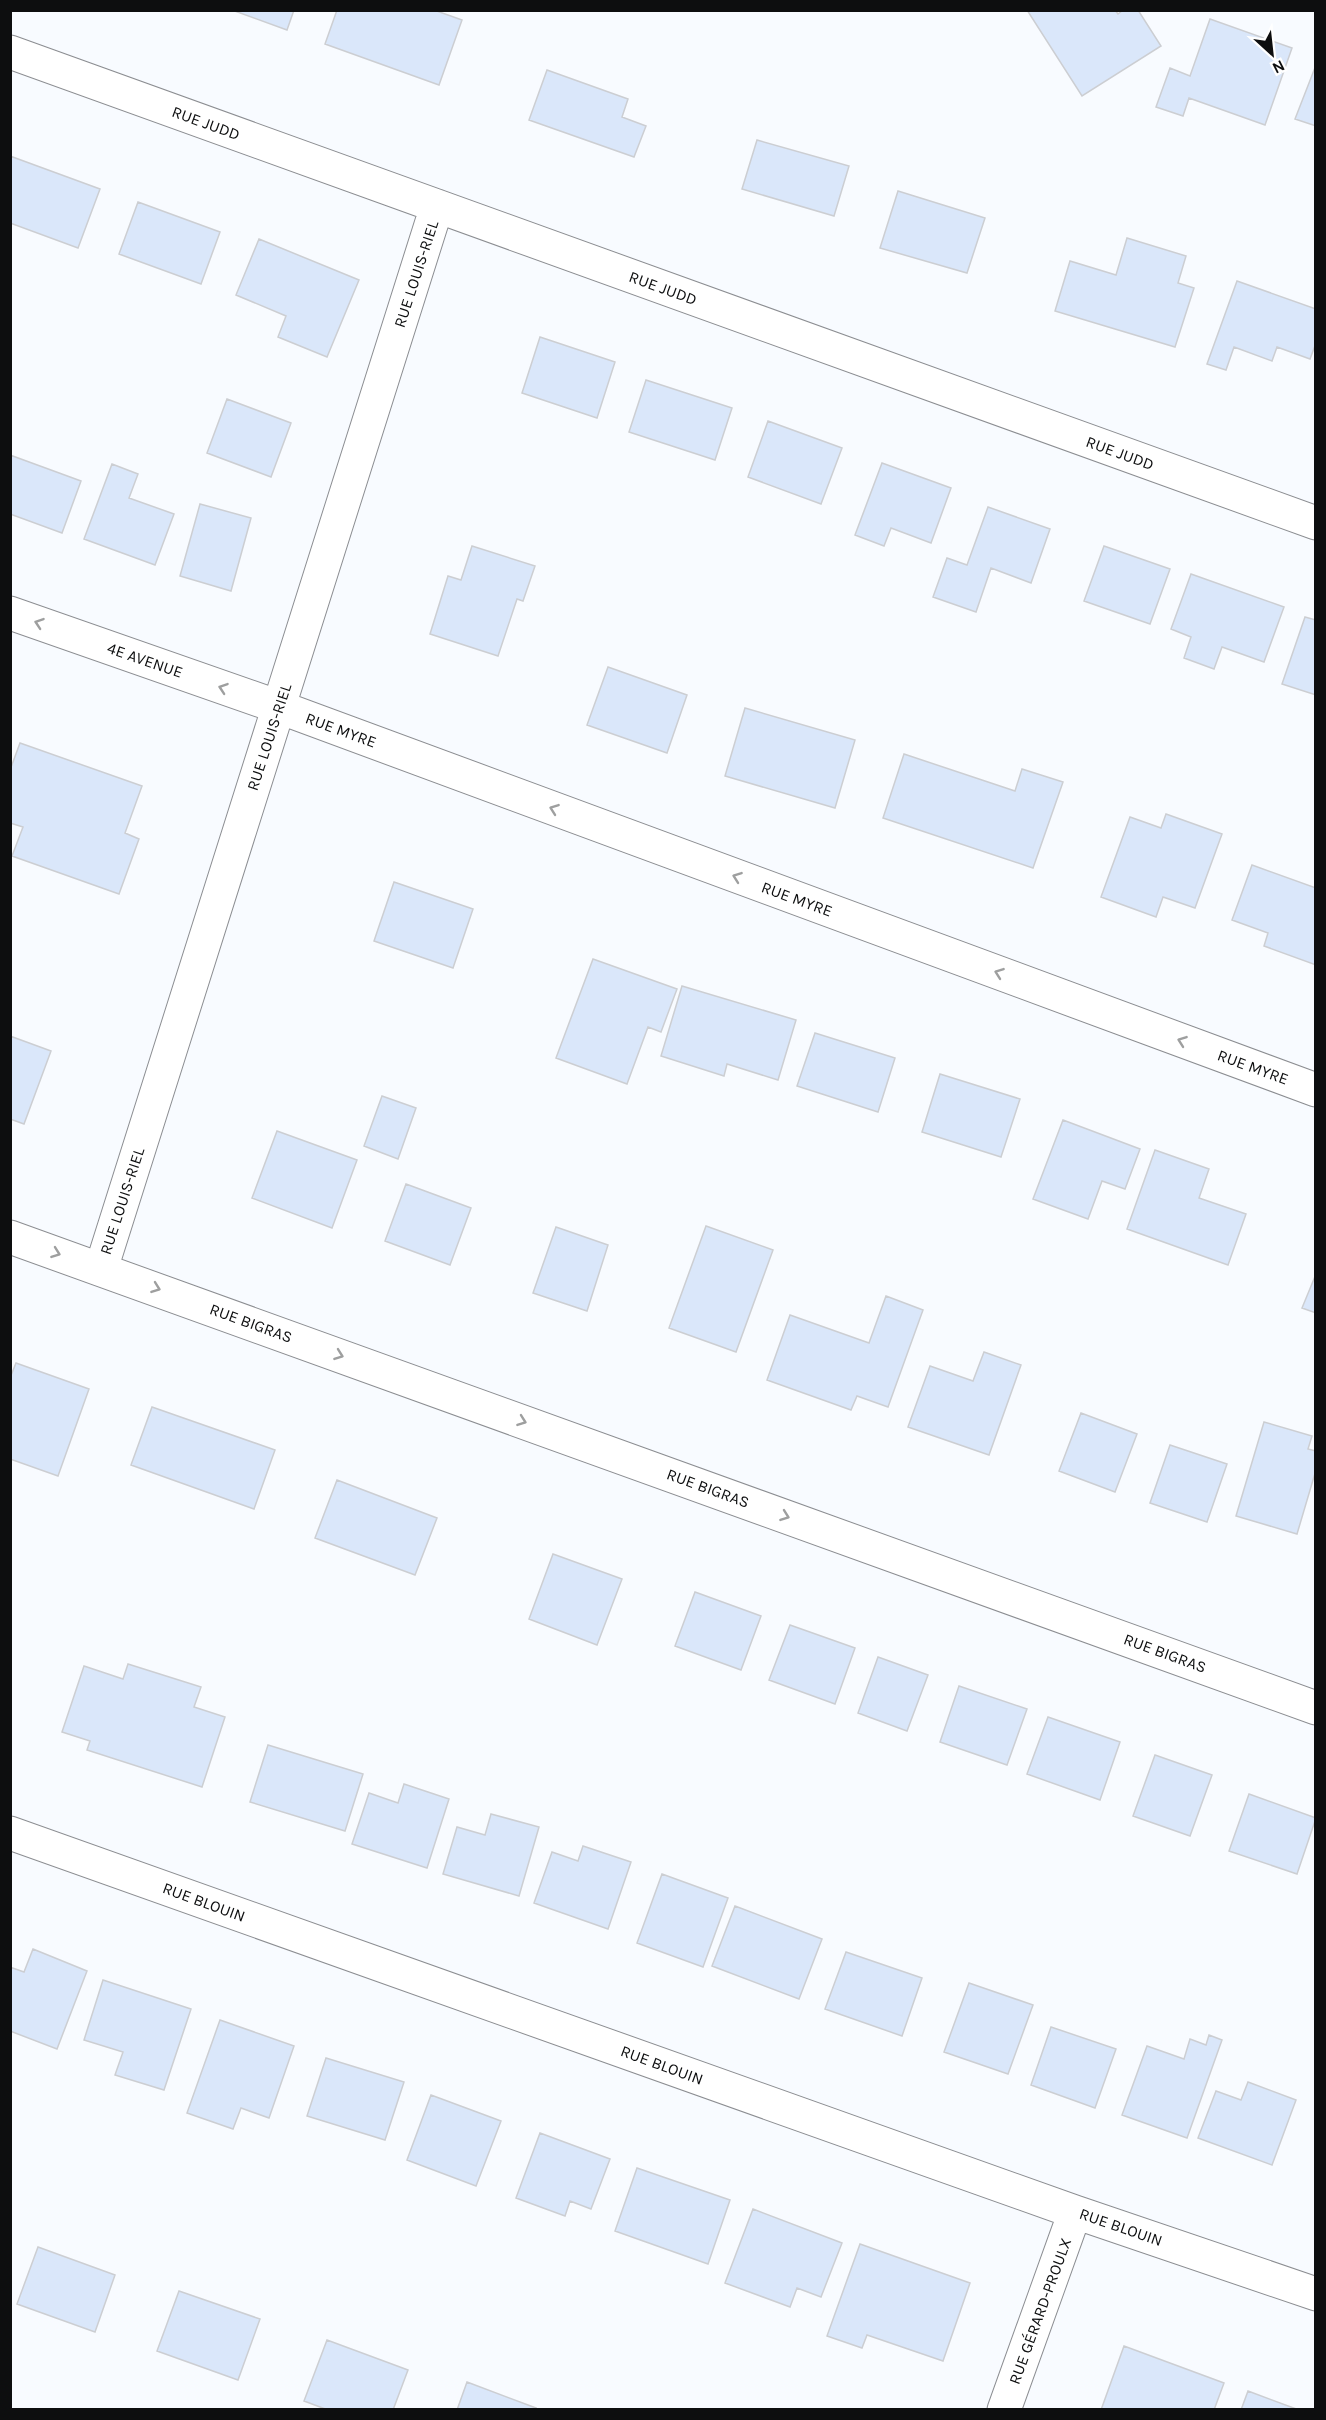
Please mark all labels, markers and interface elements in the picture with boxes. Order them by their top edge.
north arrow [1242,24,1302,84]
text: N [1269,56,1288,78]
street label: RUE JUDD [169,102,243,144]
street label: RUE LOUIS-RIEL [390,217,442,330]
street label: RUE JUDD [626,267,700,309]
street label: RUE JUDD [1083,432,1157,474]
one-way arrow [34,618,45,631]
street label: 4E AVENUE [105,638,185,682]
street label: RUE LOUIS-RIEL [243,680,295,793]
one-way arrow [218,682,229,695]
street label: RUE MYRE [303,708,379,752]
one-way arrow [549,804,560,816]
one-way arrow [732,871,743,884]
street label: RUE MYRE [759,877,835,921]
one-way arrow [994,968,1005,981]
one-way arrow [1177,1036,1188,1048]
street label: RUE MYRE [1215,1045,1291,1089]
street label: RUE LOUIS-RIEL [96,1144,148,1257]
one-way arrow [50,1245,60,1258]
one-way arrow [150,1281,160,1294]
street label: RUE BIGRAS [207,1299,295,1347]
one-way arrow [333,1347,344,1360]
one-way arrow [516,1414,527,1426]
street label: RUE BIGRAS [664,1464,752,1512]
one-way arrow [779,1508,790,1521]
street label: RUE BIGRAS [1121,1629,1209,1677]
street label: RUE BLOUIN [160,1878,248,1926]
street label: RUE BLOUIN [618,2041,706,2089]
street label: RUE BLOUIN [1077,2204,1165,2250]
street label: RUE GÉRARD-PROULX [1005,2235,1075,2387]

